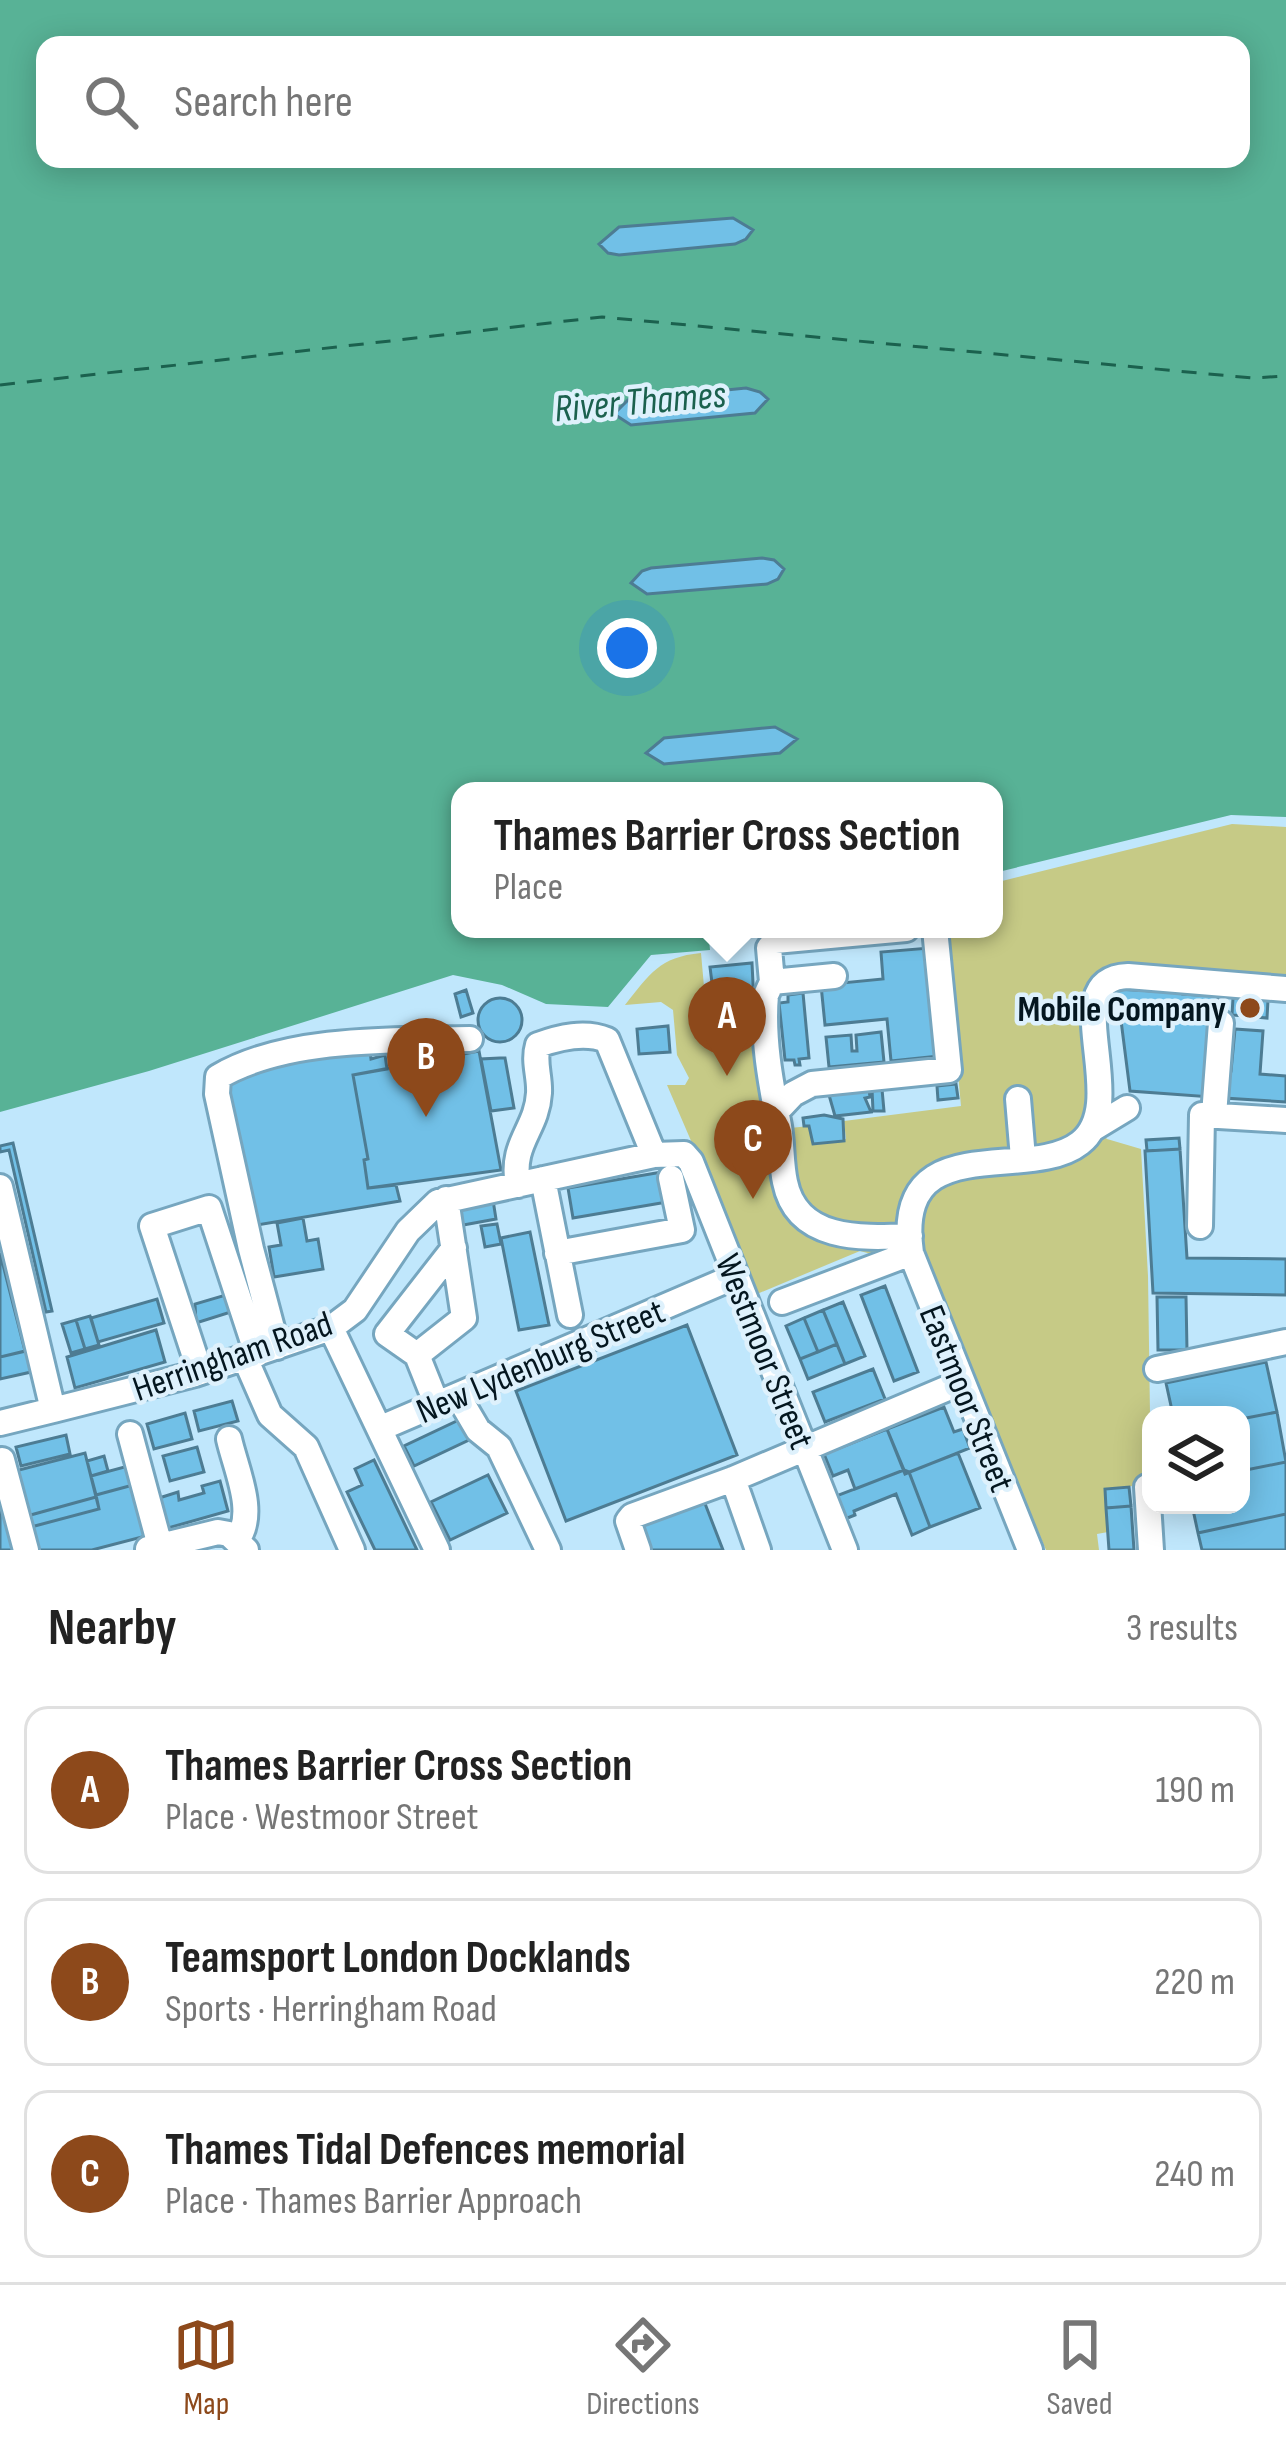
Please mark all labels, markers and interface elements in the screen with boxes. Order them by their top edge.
search box [36,36,1250,168]
icon: search [78,69,144,135]
text: Search here [174,75,353,130]
water label: River Thames [552,372,728,433]
your location [597,618,657,678]
popup [451,782,1003,938]
text: Thames Barrier Cross Section [493,809,961,864]
text: Place [493,864,563,911]
pin: A [688,977,766,1076]
place label: Mobile Company [1017,989,1226,1032]
marker: Mobile Company [1237,995,1263,1021]
pin: B [387,1018,465,1117]
pin: C [714,1100,792,1199]
street label: Westmoor Street [705,1248,822,1456]
street label: New Lydenburg Street [411,1291,671,1434]
street label: Eastmoor Street [909,1300,1023,1498]
street label: Herringham Road [127,1303,338,1412]
map controls [1142,1406,1250,1514]
button: layers [1142,1406,1250,1514]
text: Nearby [48,1598,177,1659]
text: 3 results [1126,1605,1238,1652]
text: Thames Barrier Cross Section [165,1739,632,1794]
text: A [81,1767,99,1814]
text: 190 m [1155,1767,1235,1814]
text: Place · Westmoor Street [165,1794,478,1841]
text: Teamsport London Docklands [165,1931,631,1986]
text: B [81,1959,99,2006]
text: 220 m [1154,1959,1235,2006]
text: Sports · Herringham Road [165,1986,497,2033]
text: Thames Tidal Defences memorial [165,2123,686,2178]
text: C [80,2151,100,2198]
text: 240 m [1154,2151,1235,2198]
text: Place · Thames Barrier Approach [165,2178,582,2225]
tab: Map [173,2312,239,2424]
tab: Directions [586,2312,700,2424]
tab: Saved [1046,2312,1113,2424]

